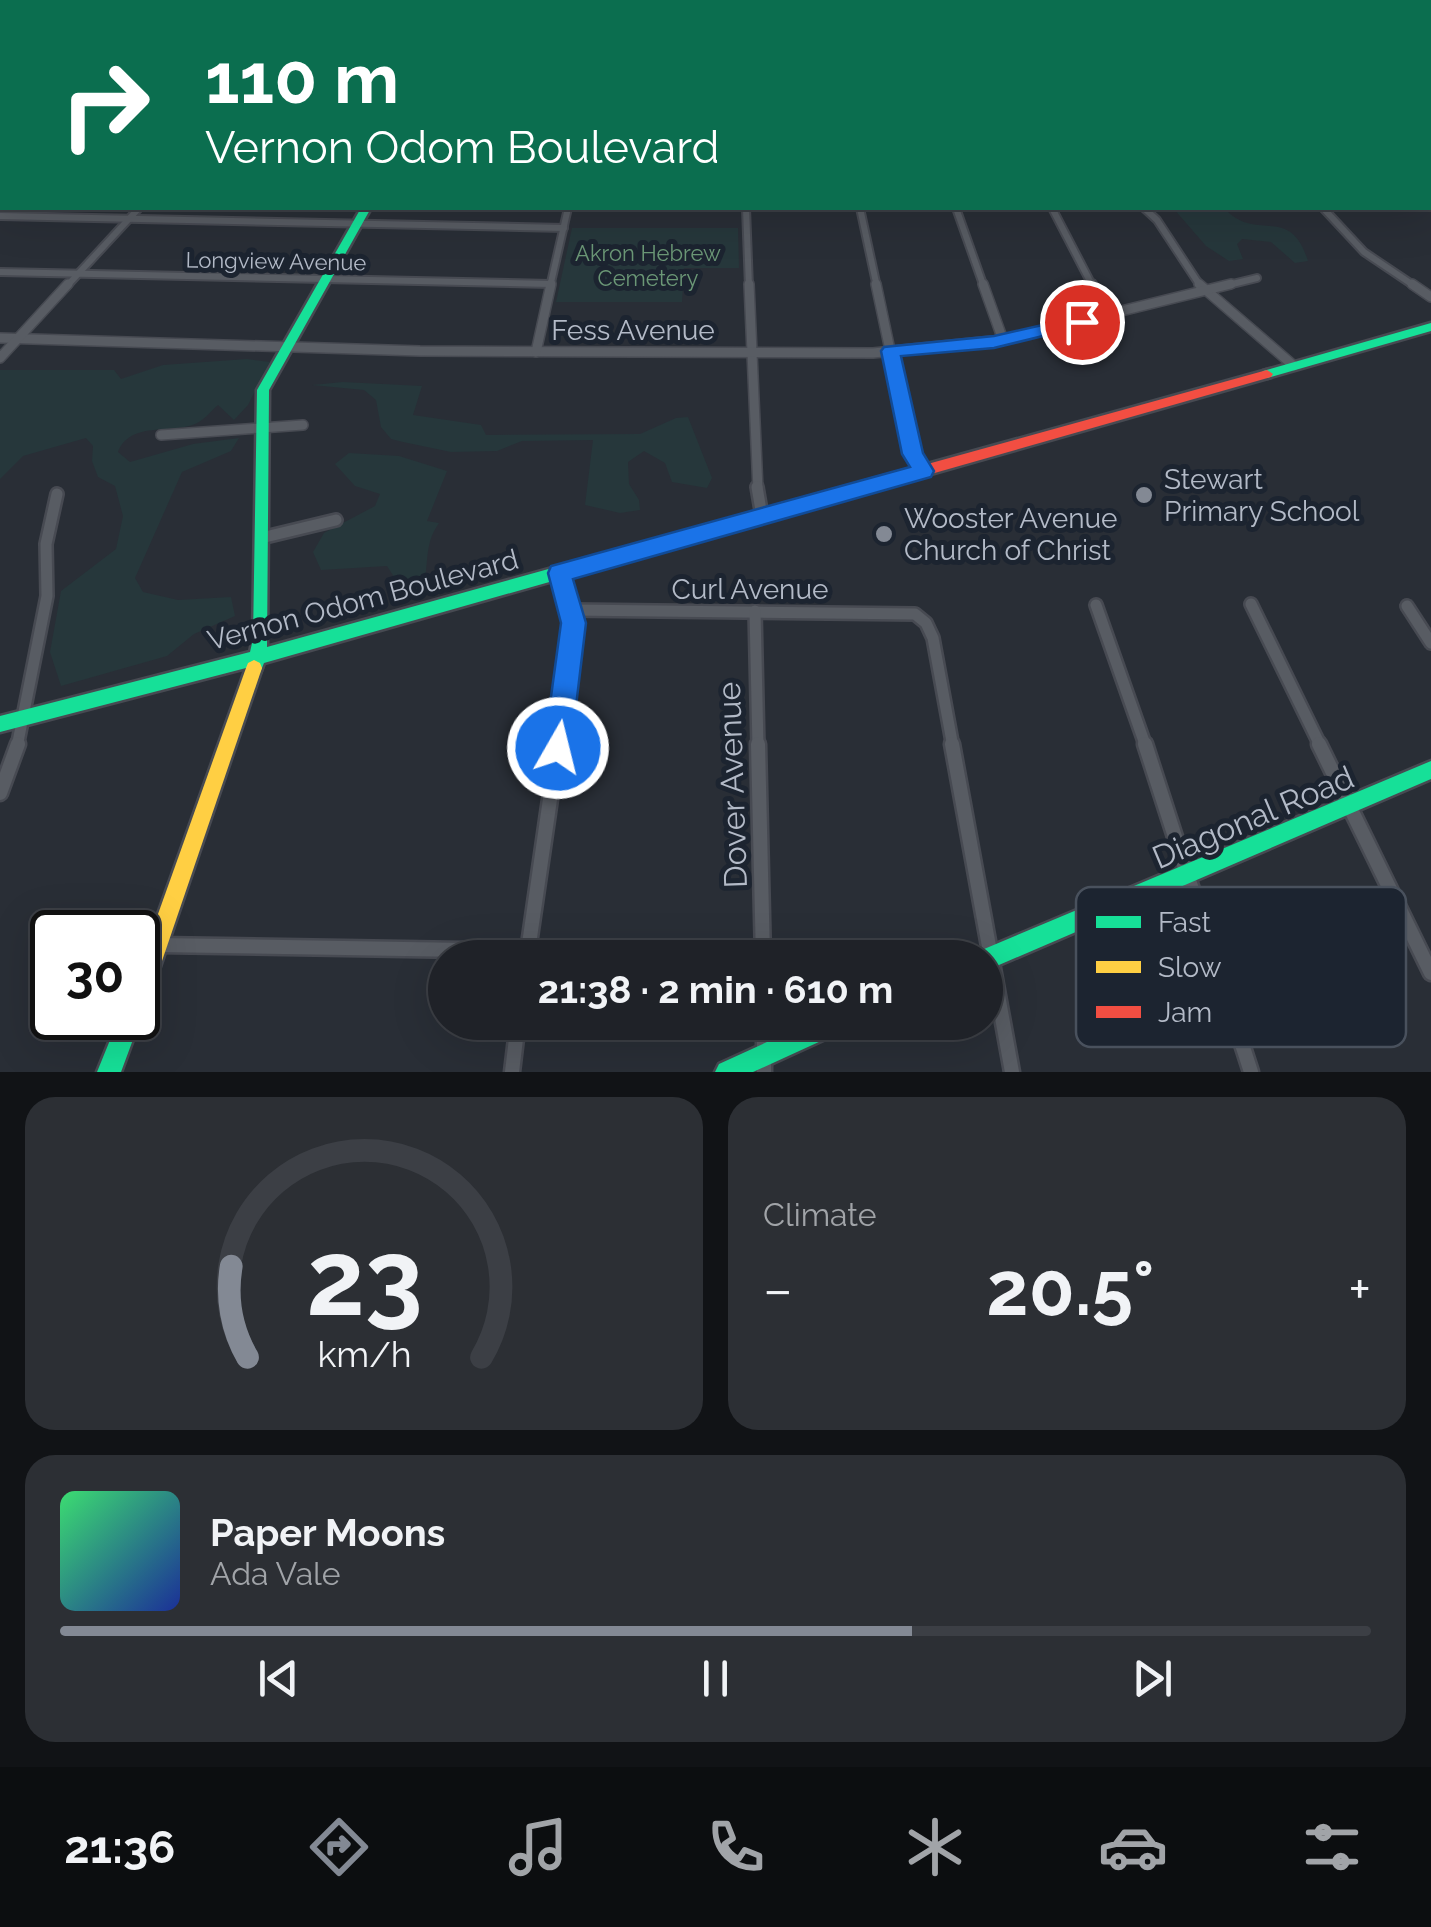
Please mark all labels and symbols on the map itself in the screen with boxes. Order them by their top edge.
park label: Akron Hebrew Cemetery [575,240,721,291]
street label: Longview Avenue [185,246,367,276]
pin [1040,280,1125,365]
street label: Fess Avenue [551,314,715,347]
place label: Stewart Primary School [1164,463,1360,528]
marker: Stewart Primary School [1133,484,1155,506]
place label: Wooster Avenue Church of Christ [904,502,1118,567]
marker: Wooster Avenue Church of Christ [873,523,895,545]
street label: Vernon Odom Boulevard [204,543,522,657]
street label: Curl Avenue [672,573,828,606]
street label: Dover Avenue [710,681,754,889]
position arrow [506,696,610,800]
street label: Diagonal Road [1147,758,1359,876]
legend [1076,887,1406,1047]
text: Fast [1158,906,1211,939]
speed limit sign: 30 [30,910,160,1040]
text: Slow [1158,951,1222,984]
text: Jam [1158,996,1212,1029]

